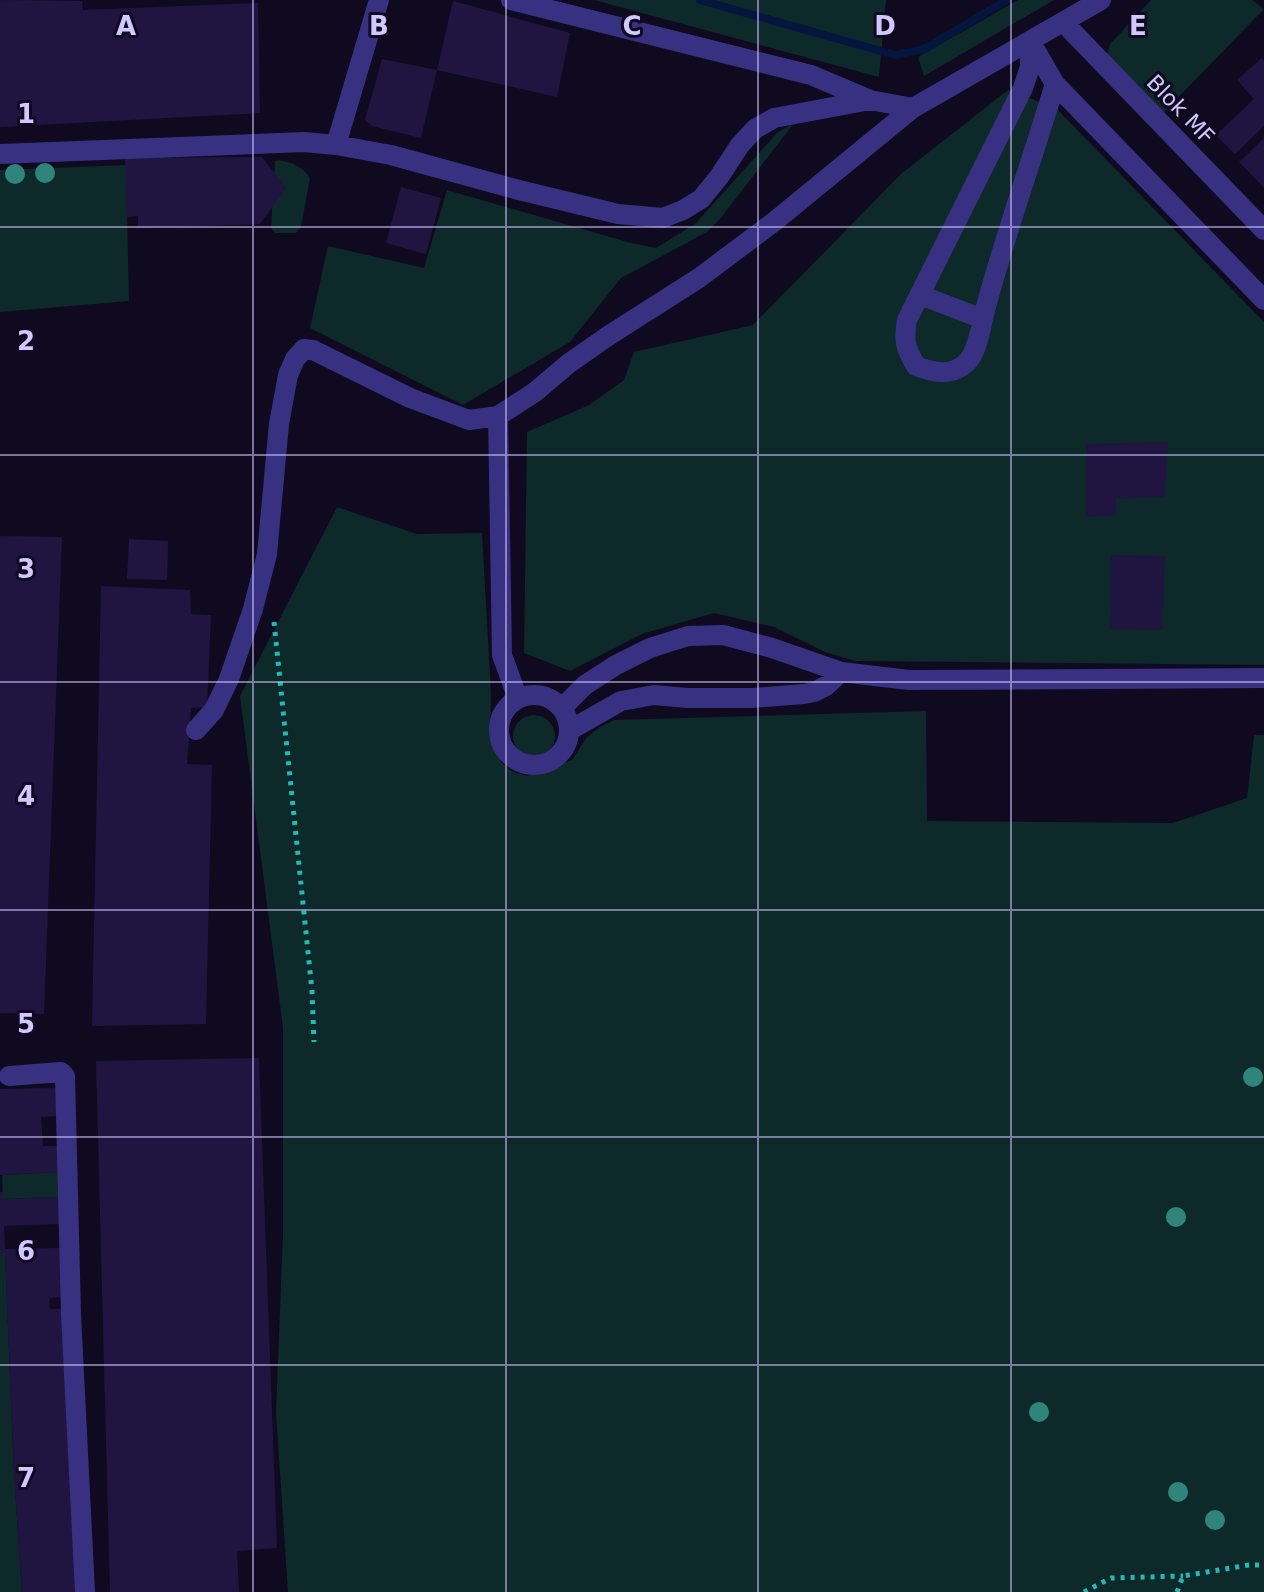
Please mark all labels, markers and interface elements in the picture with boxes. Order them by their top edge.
text: A [116,11,136,41]
text: B [369,11,389,41]
text: C [622,11,642,41]
text: D [874,11,896,41]
text: E [1129,11,1147,41]
street label: Blok MF [1142,70,1220,149]
text: 1 [17,99,35,129]
text: 2 [17,326,35,356]
text: 3 [17,554,35,584]
text: 4 [17,781,35,811]
text: 5 [17,1009,35,1039]
text: 6 [17,1236,35,1266]
text: 7 [17,1463,35,1493]

